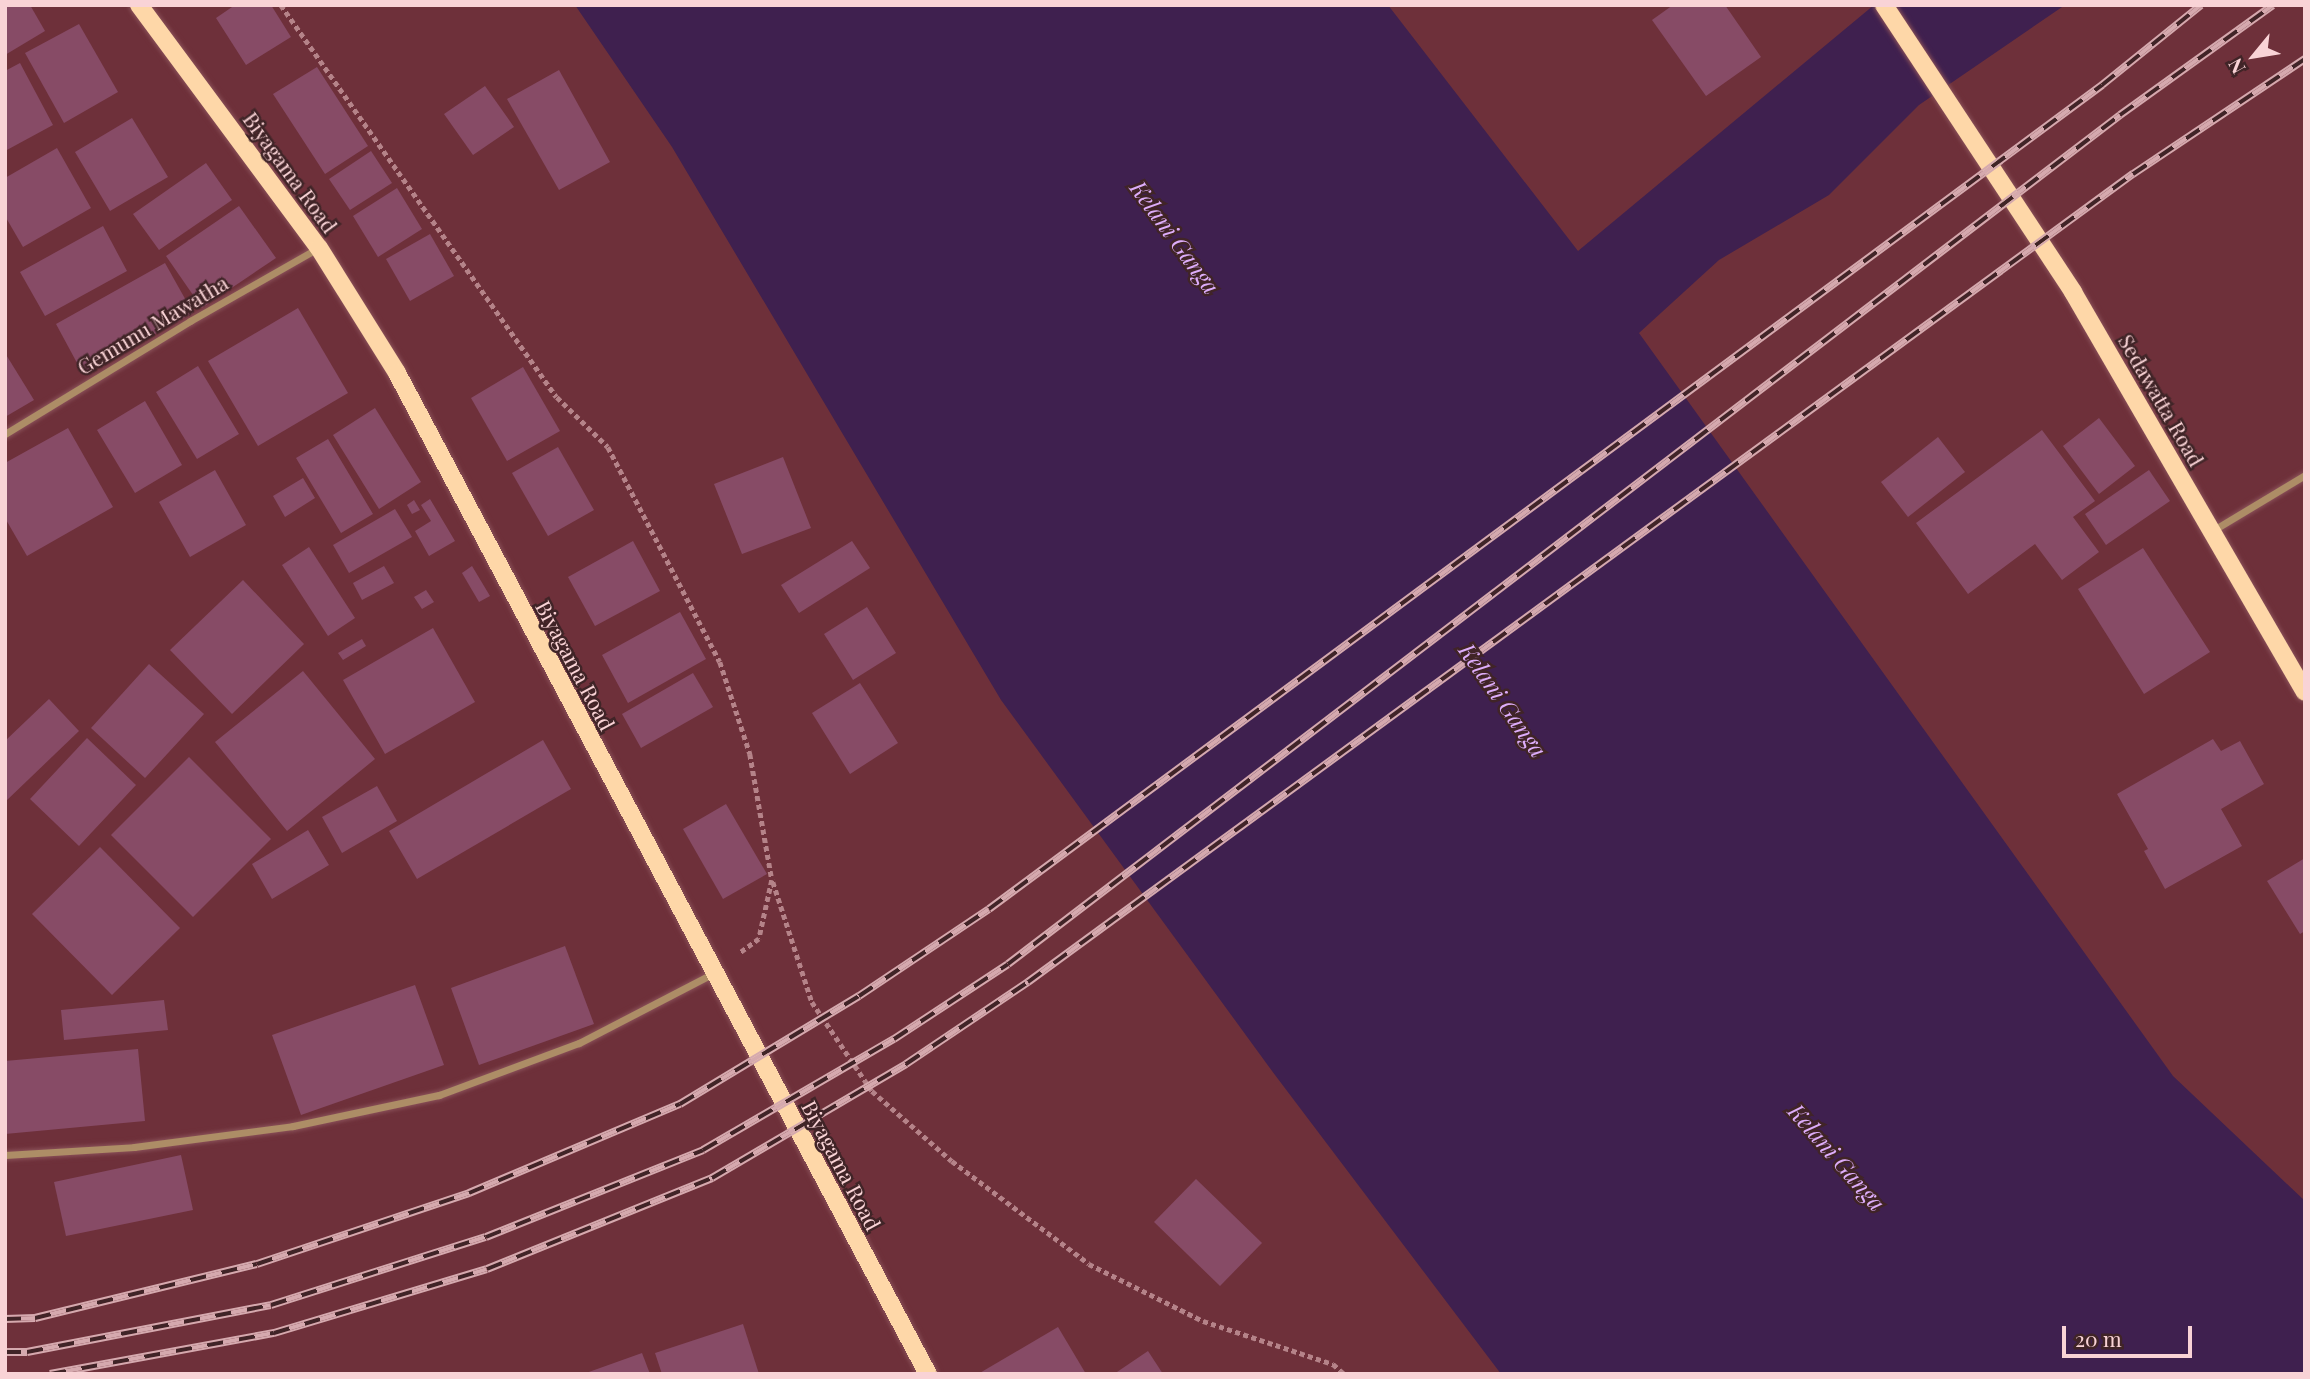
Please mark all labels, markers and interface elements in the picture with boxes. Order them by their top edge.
north arrow [2219,21,2289,91]
text: N [2221,54,2251,79]
street label: Biyagama Road [239,107,343,237]
water label: Kelani Ganga [1125,175,1225,299]
street label: Gemunu Mawatha [72,269,232,379]
street label: Sedawatta Road [2114,329,2210,471]
street label: Biyagama Road [531,596,621,734]
water label: Kelani Ganga [1453,637,1553,763]
street label: Biyagama Road [797,1096,887,1234]
water label: Kelani Ganga [1783,1098,1891,1216]
scale bar [2065,1312,2194,1356]
text: 20 m [2075,1324,2122,1352]

